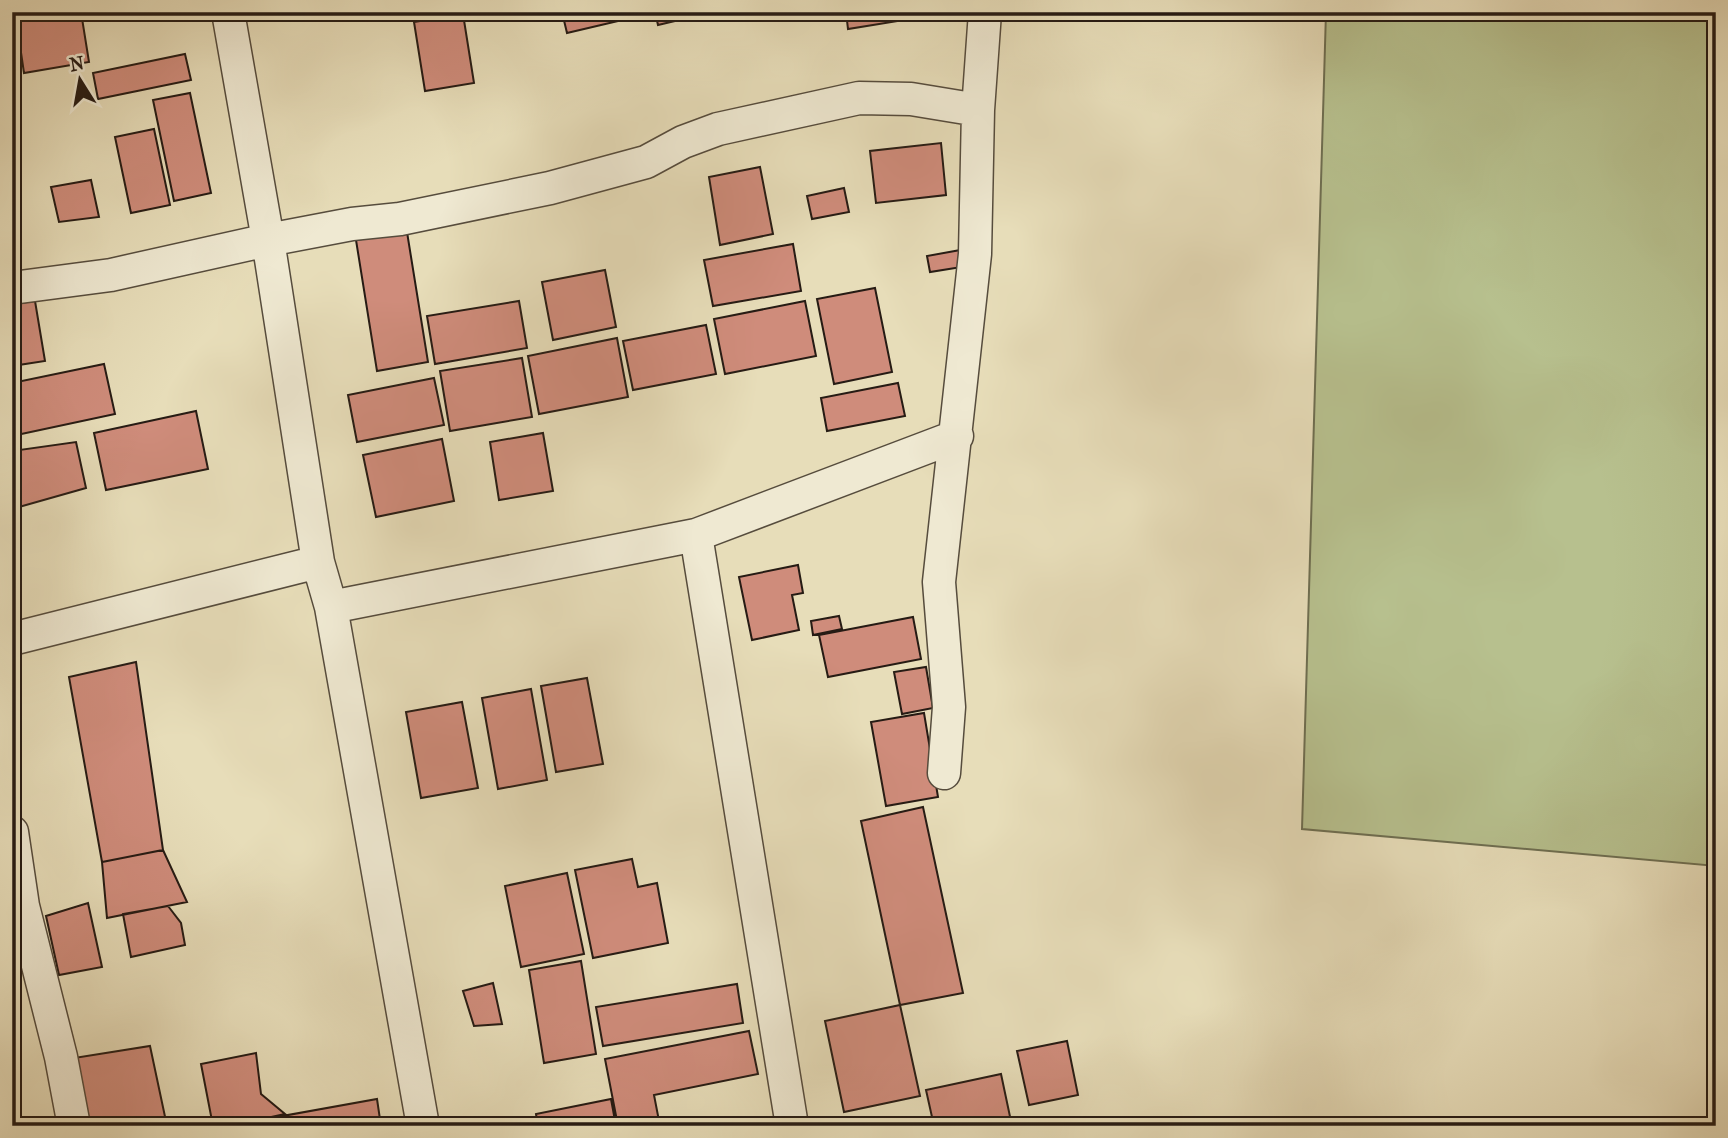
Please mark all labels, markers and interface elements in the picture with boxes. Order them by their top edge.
north arrow [46,46,116,116]
text: N [68,52,87,76]

